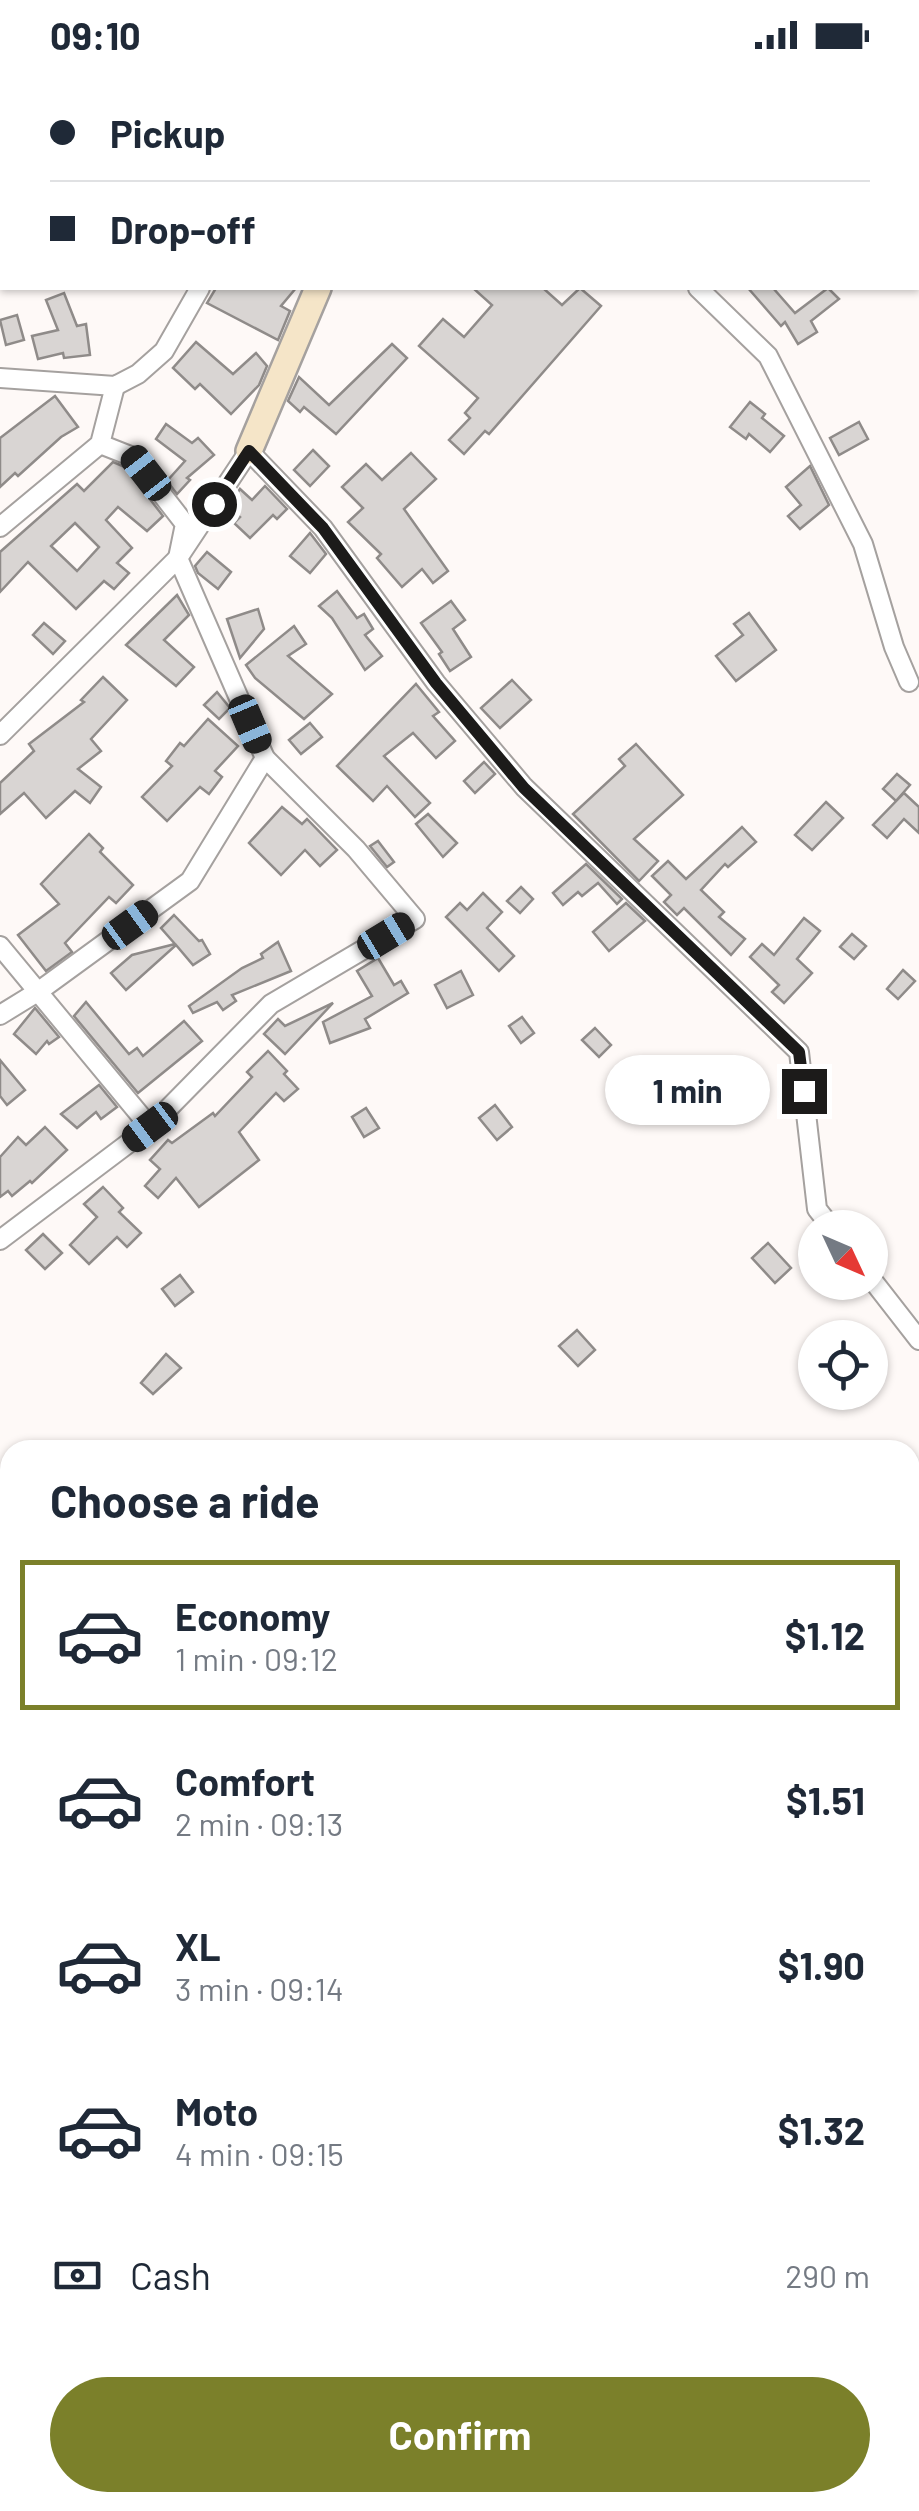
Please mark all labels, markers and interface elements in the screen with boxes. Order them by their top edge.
text: 09:10 [50,12,141,58]
text: Pickup [110,110,225,156]
text: Drop-off [110,206,256,252]
car [116,440,176,506]
route start [192,482,237,527]
car [224,691,276,757]
car [97,895,163,955]
car [353,908,419,964]
callout: 1 min [604,1056,769,1126]
route end [782,1069,827,1114]
text: 1 min [652,1071,723,1109]
car [117,1097,183,1157]
north arrow [798,1210,888,1300]
map controls [798,1210,888,1410]
button: locate [798,1320,888,1410]
text: Choose a ride [50,1473,320,1527]
icon: car [55,1590,145,1680]
text: Economy [175,1593,330,1639]
text: $1.12 [785,1612,865,1658]
text: 1 min · 09:12 [175,1639,338,1677]
icon: car [55,1755,145,1845]
text: Comfort [175,1758,315,1804]
text: $1.51 [786,1777,865,1823]
text: 2 min · 09:13 [175,1804,343,1842]
icon: car [55,1920,145,2010]
text: XL [175,1923,221,1969]
text: $1.90 [778,1942,865,1988]
text: 3 min · 09:14 [175,1969,344,2007]
icon: car [55,2085,145,2175]
text: Moto [175,2088,258,2134]
text: $1.32 [778,2107,865,2153]
text: 4 min · 09:15 [175,2134,344,2172]
icon: cash [50,2248,105,2303]
text: Cash [130,2252,211,2298]
text: 290 m [785,2256,870,2294]
button: Confirm [50,2377,870,2492]

